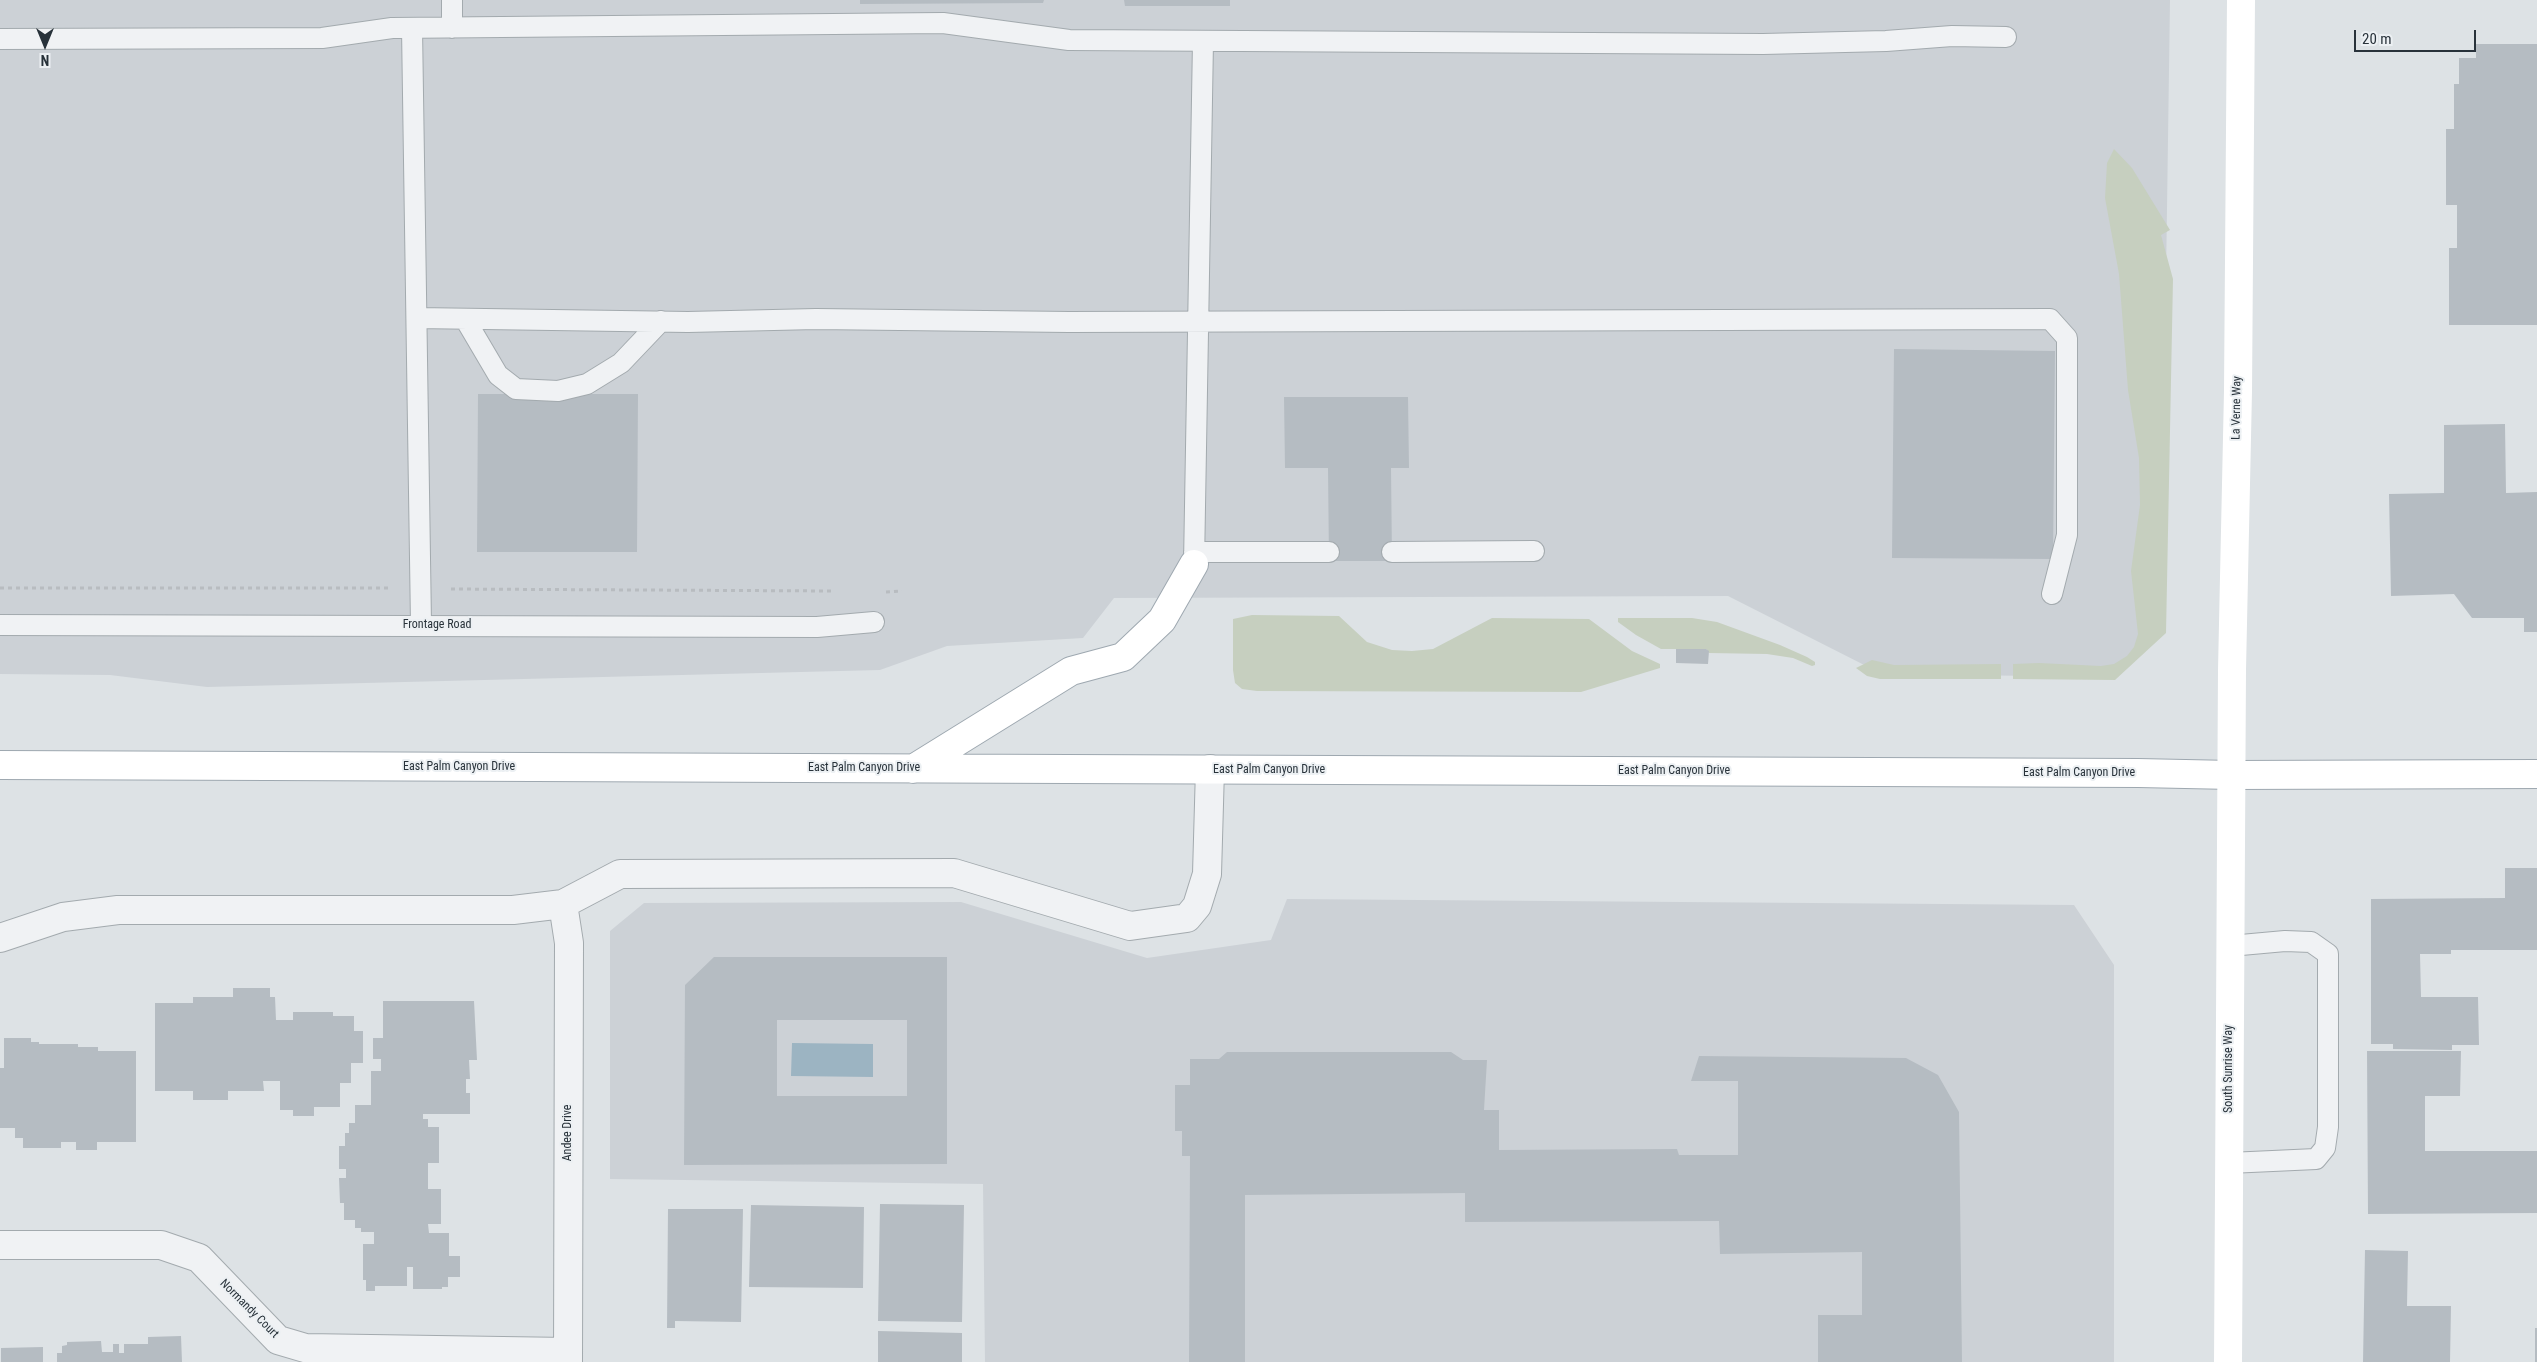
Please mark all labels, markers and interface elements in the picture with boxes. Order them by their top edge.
north arrow [20,20,70,70]
scale bar [2357,20,2480,52]
text: 20 m [2362,30,2392,48]
text: N [41,52,49,68]
street label: La Verne Way [2229,376,2245,440]
street label: Frontage Road [403,618,471,632]
street label: East Palm Canyon Drive [403,760,515,774]
street label: East Palm Canyon Drive [808,761,920,775]
street label: East Palm Canyon Drive [1213,763,1325,777]
street label: East Palm Canyon Drive [1618,764,1730,778]
street label: East Palm Canyon Drive [2023,766,2135,780]
street label: South Sunrise Way [2222,1025,2236,1113]
street label: Andee Drive [561,1105,575,1161]
street label: Normandy Court [216,1276,282,1342]

